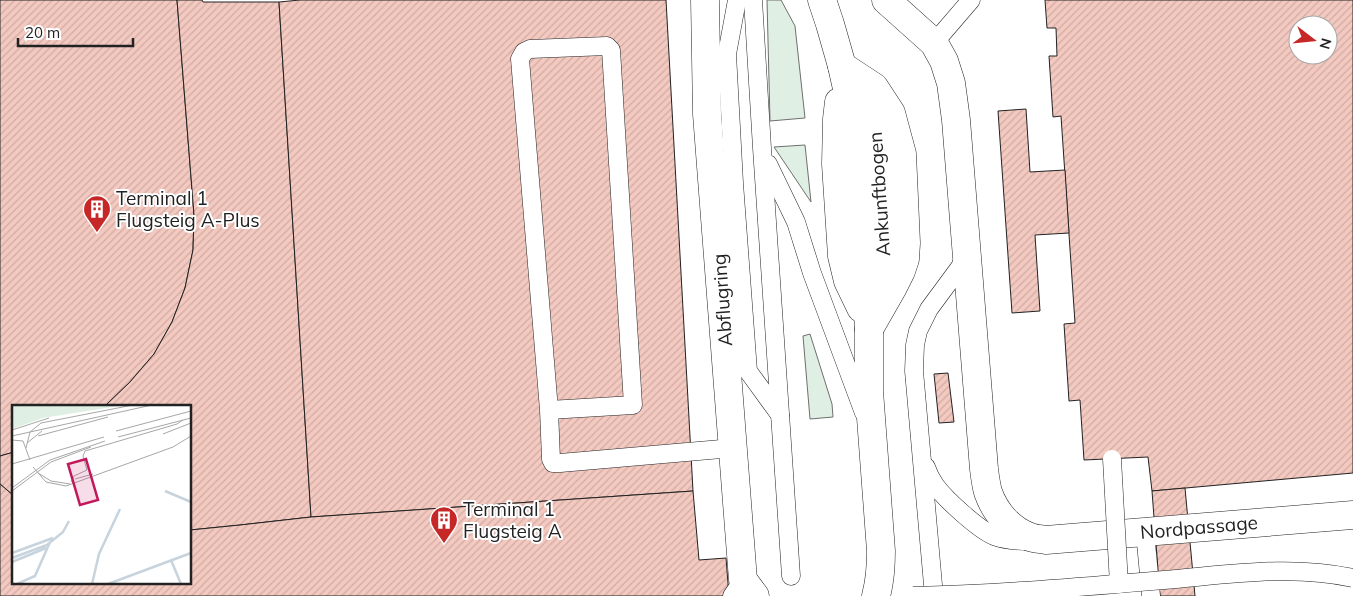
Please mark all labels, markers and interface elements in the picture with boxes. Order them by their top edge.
scale bar [18,15,132,47]
north arrow [1288,15,1338,65]
text: 20 m [25,23,60,42]
text: N [1315,36,1336,51]
street label: Ankunftbogen [863,131,895,257]
place label: Terminal 1 Flugsteig A-Plus [116,186,260,232]
building icon: Terminal 1 Flugsteig A-Plus [82,194,112,233]
street label: Abflugring [707,253,737,347]
inset map [12,405,191,584]
place label: Terminal 1 Flugsteig A [463,497,562,543]
building icon: Terminal 1 Flugsteig A [429,505,459,544]
street label: Nordpassage [1139,510,1259,544]

